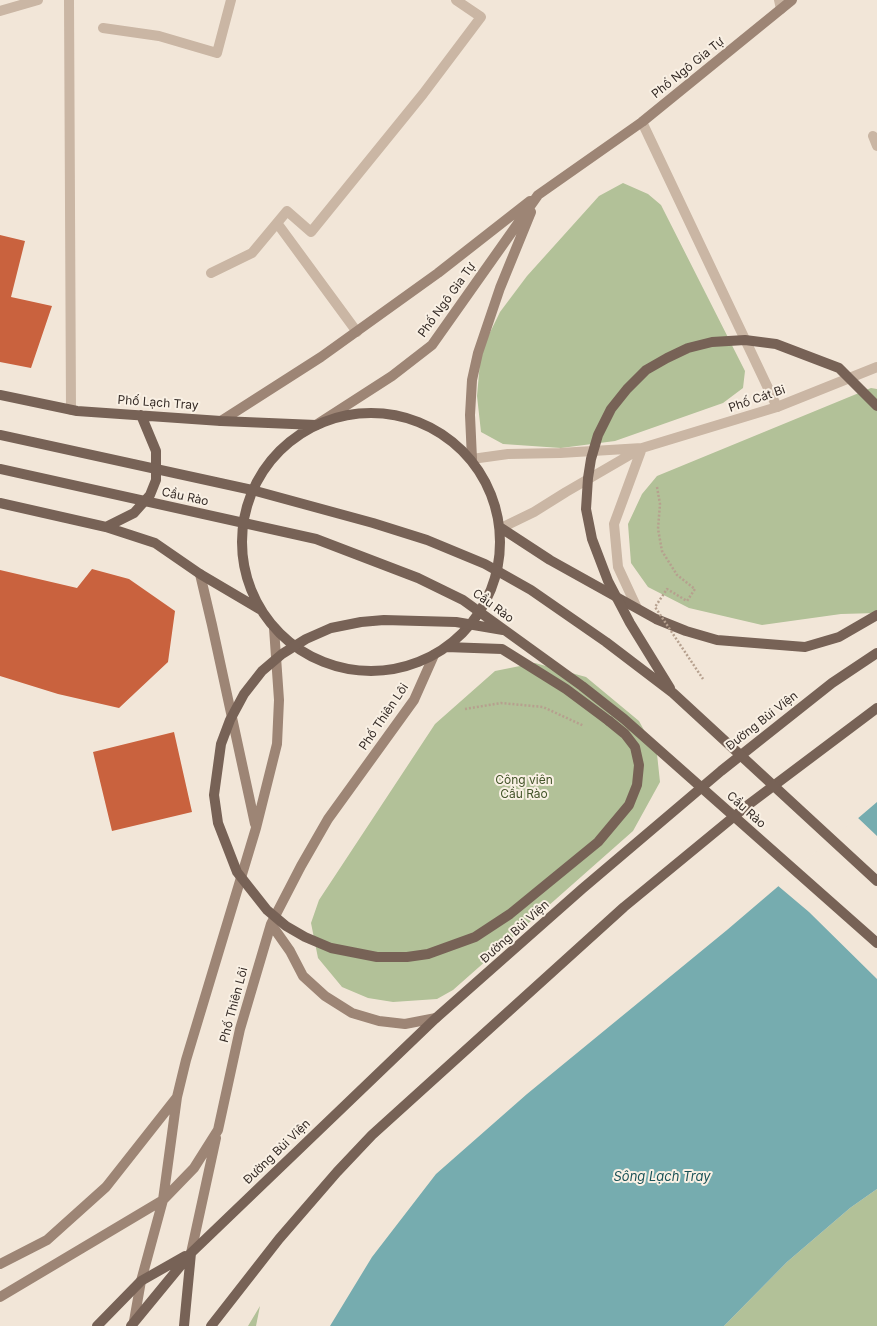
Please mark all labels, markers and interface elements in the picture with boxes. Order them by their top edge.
street label: Phố Ngô Gia Tự [649,35,727,101]
street label: Phố Ngô Gia Tự [415,260,479,340]
street label: Phố Cát Bi [727,383,787,415]
street label: Phố Lạch Tray [117,393,199,413]
street label: Cầu Rào [160,485,210,509]
street label: Cầu Rào [470,586,516,626]
street label: Phố Thiên Lôi [356,681,412,753]
street label: Đường Bùi Viện [723,688,801,754]
park label: Công viên Cầu Rào [495,773,553,801]
street label: Cầu Rào [724,789,768,831]
street label: Đường Bùi Viện [478,897,552,967]
street label: Phố Thiên Lôi [217,966,251,1044]
street label: Đường Bùi Viện [241,1117,313,1187]
water label: Sông Lạch Tray [614,1169,710,1185]

